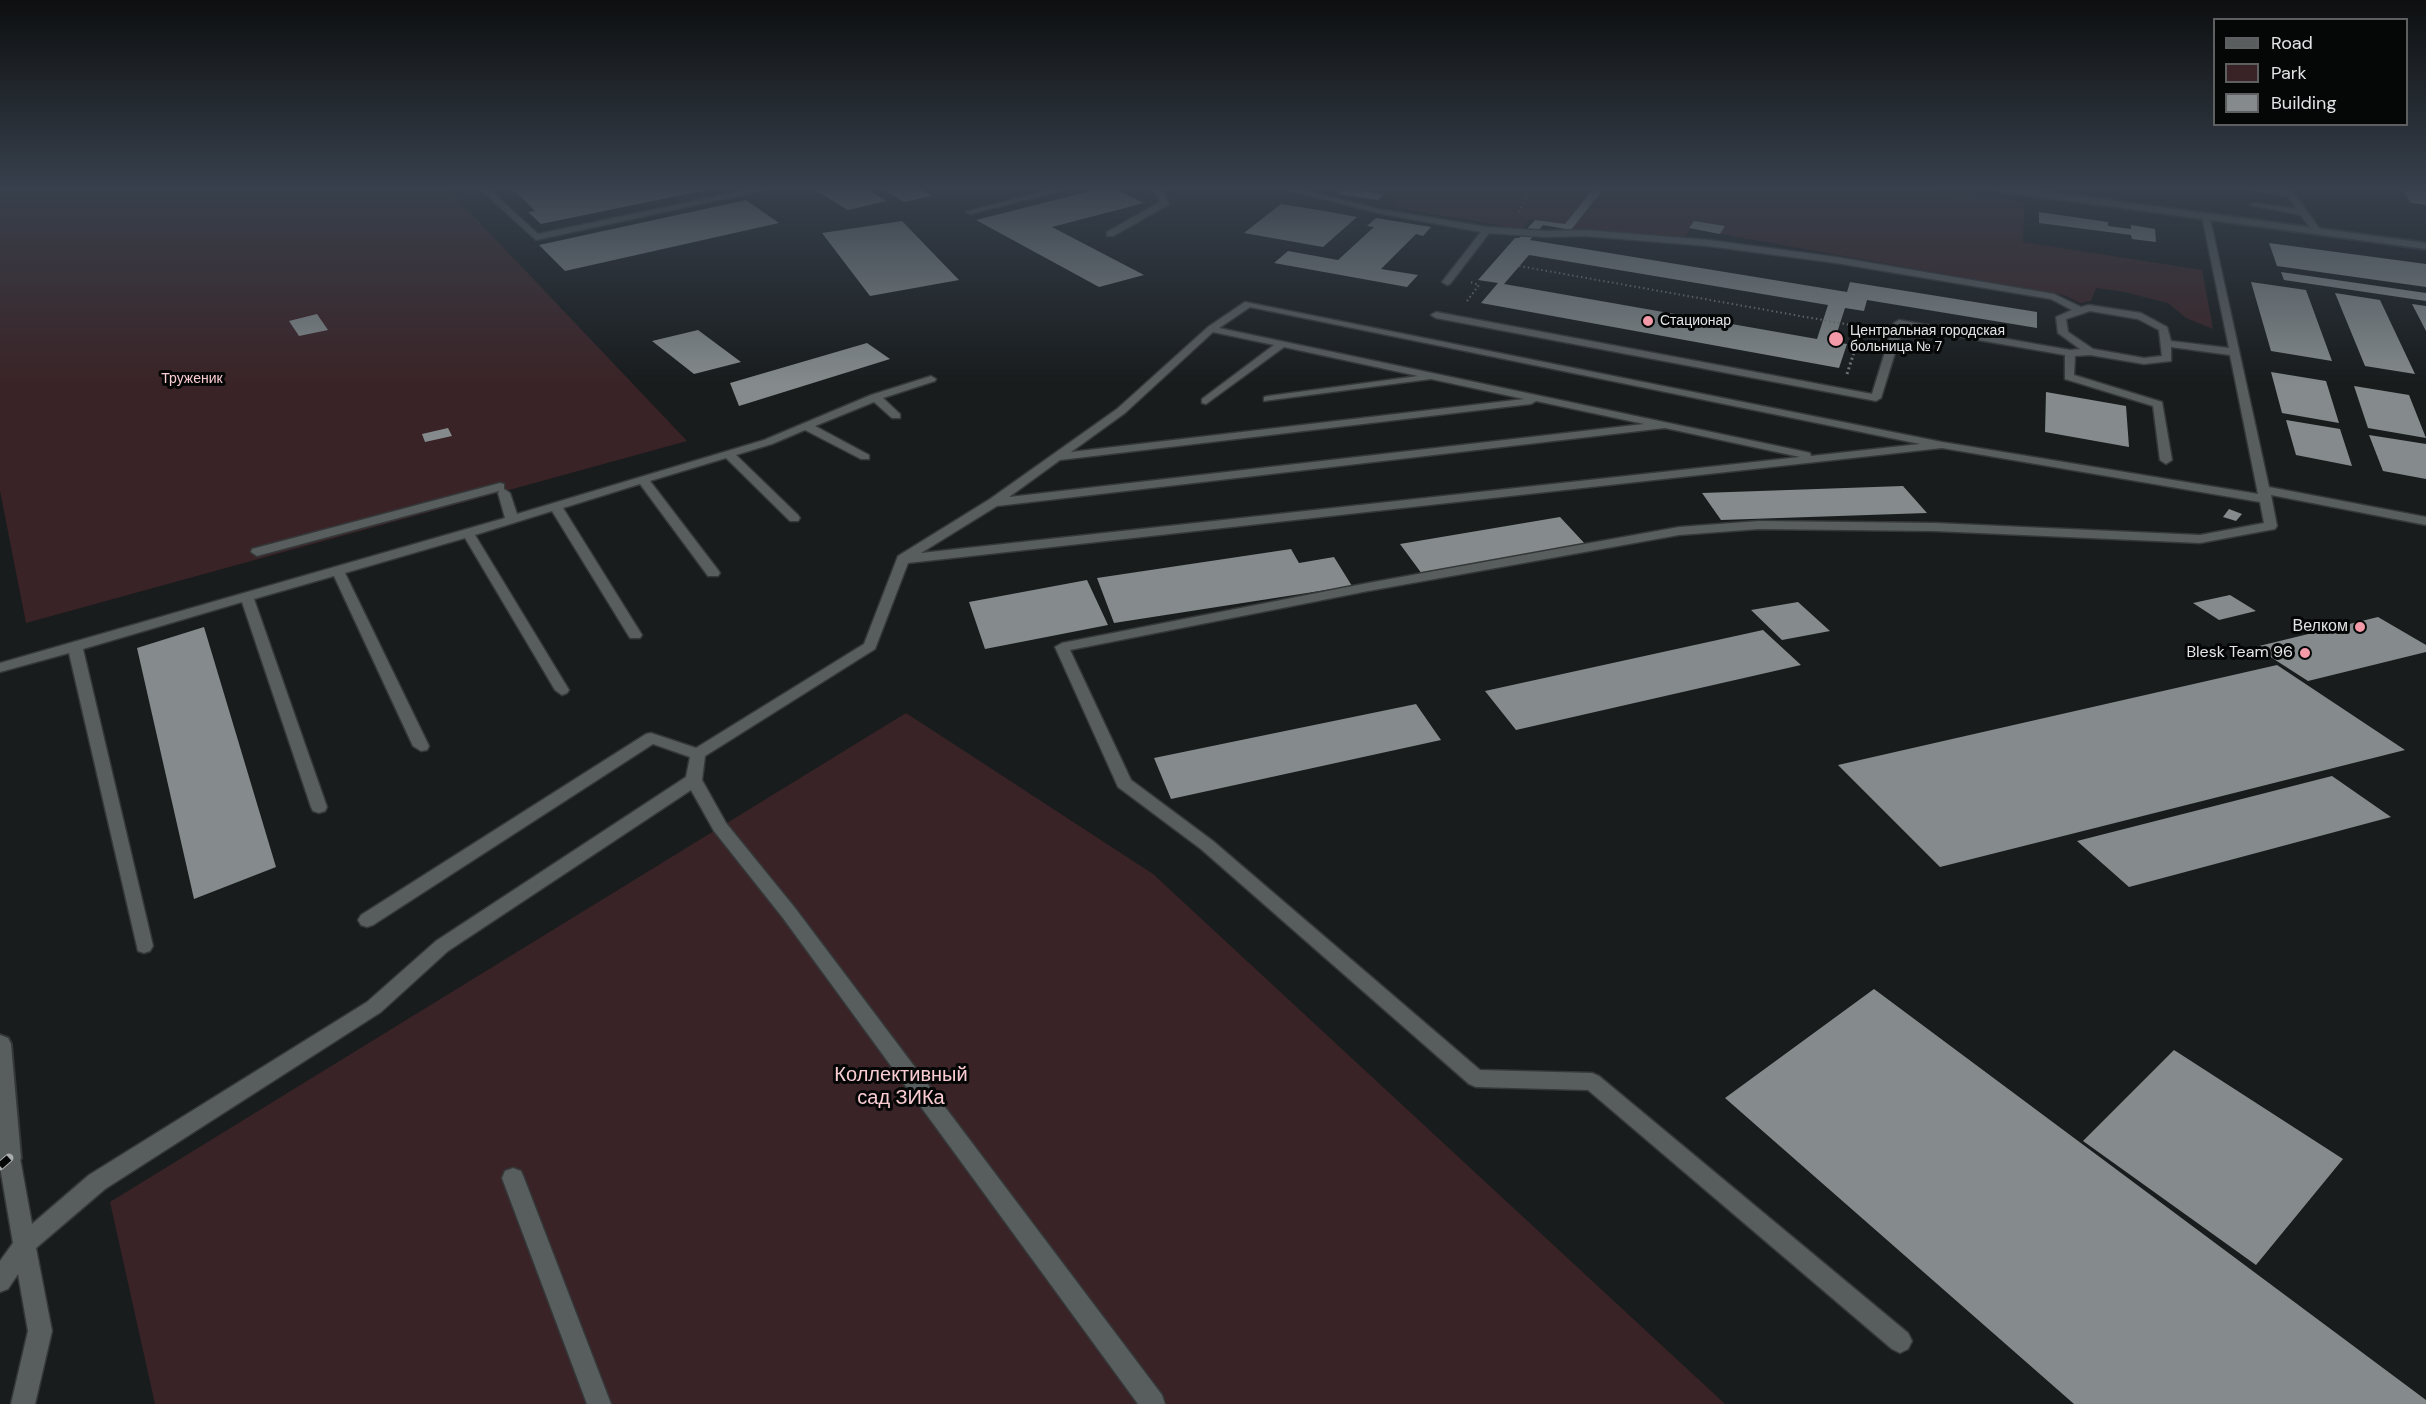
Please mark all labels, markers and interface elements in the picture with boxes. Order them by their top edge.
legend [2213,18,2408,126]
text: Road [2271,31,2313,55]
text: Park [2271,61,2307,85]
text: Building [2271,91,2336,115]
place label: Стационар [1660,313,1731,329]
marker: Стационар [1641,314,1655,328]
place label: Центральная городская больница № 7 [1850,323,2005,356]
marker: Центральная городская больница № 7 [1827,330,1845,348]
park label: Труженик [161,371,223,387]
place label: Велком [2293,617,2348,637]
marker: Велком [2353,620,2367,634]
place label: Blesk Team 96 [2186,643,2293,663]
marker: Blesk Team 96 [2298,646,2312,660]
park label: Коллективный сад ЗИКа [834,1064,968,1111]

